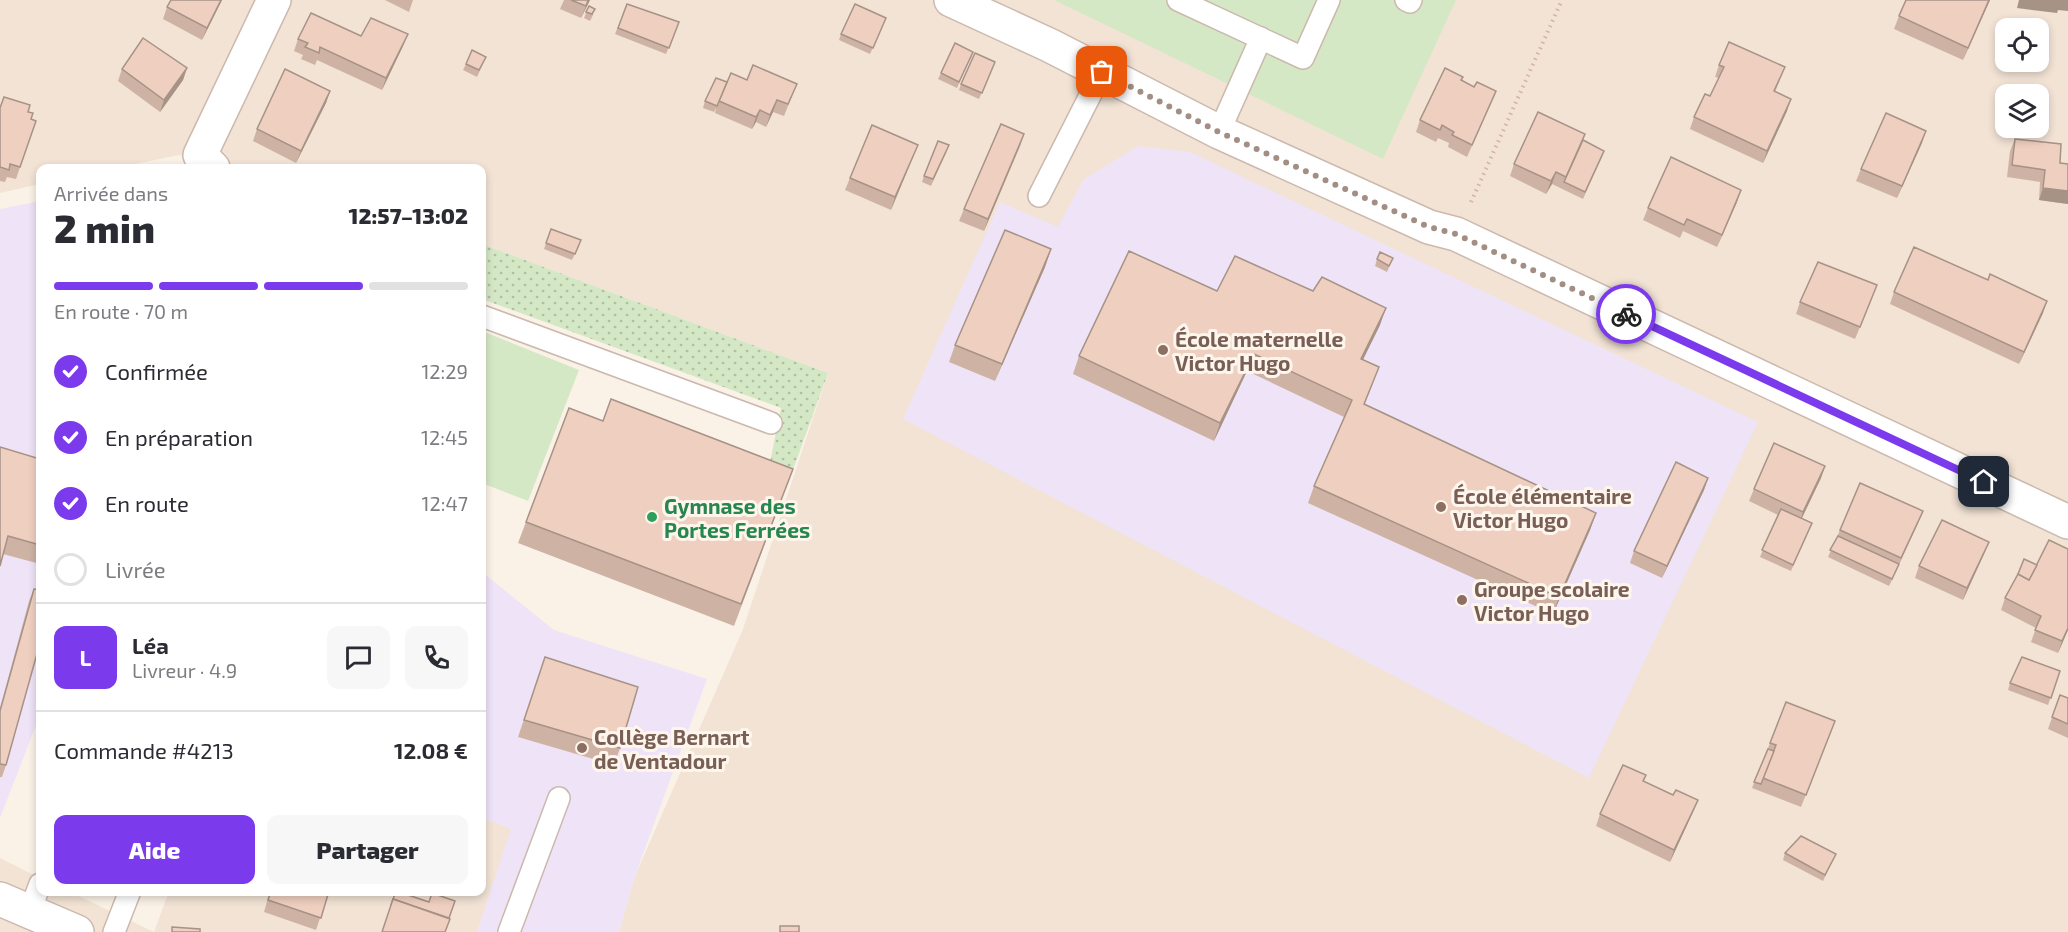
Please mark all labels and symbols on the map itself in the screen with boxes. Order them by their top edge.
pin [1076,46,1127,97]
courier [1596,284,1656,344]
place label: École maternelle Victor Hugo [1175,326,1343,375]
marker: École maternelle Victor Hugo [1156,343,1170,357]
pin [1958,456,2009,507]
place label: École élémentaire Victor Hugo [1453,483,1632,532]
place label: Gymnase des Portes Ferrées [664,493,810,542]
marker: École élémentaire Victor Hugo [1434,500,1448,514]
marker: Gymnase des Portes Ferrées [645,510,659,524]
place label: Groupe scolaire Victor Hugo [1474,576,1630,625]
marker: Groupe scolaire Victor Hugo [1455,593,1469,607]
place label: Collège Bernart de Ventadour [594,724,750,773]
marker: Collège Bernart de Ventadour [575,741,589,755]

